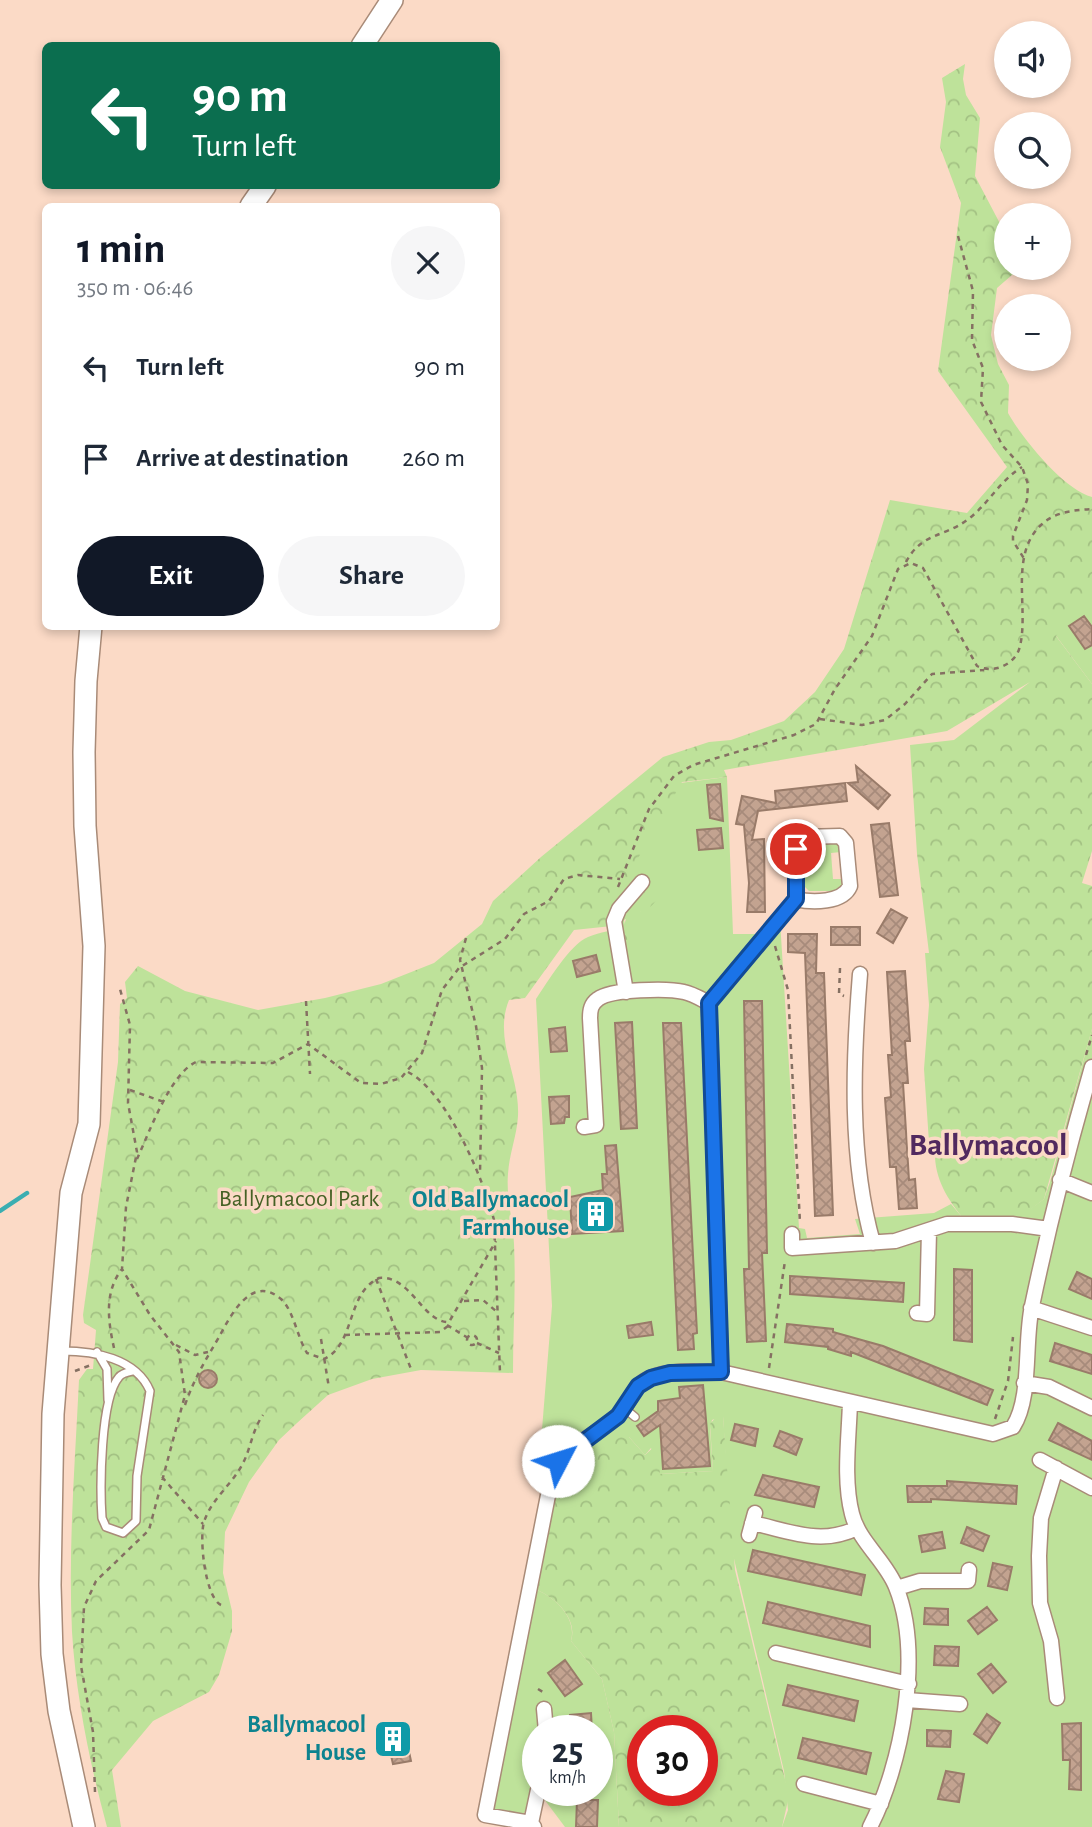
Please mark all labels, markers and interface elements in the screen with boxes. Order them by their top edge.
map controls [994,21,1071,371]
button: sound [994,21,1071,98]
icon: left [77,70,168,161]
text: 90 m [192,72,288,121]
button: search [994,112,1071,189]
text: Turn left [192,130,296,162]
button: + [994,203,1071,280]
button: close [391,226,465,300]
text: 1 min [77,228,166,270]
text: 350 m · 06:46 [77,277,193,300]
button: − [994,294,1071,371]
icon: left [77,349,115,387]
text: Turn left [136,354,224,380]
text: 90 m [414,354,465,380]
icon: arrive [77,440,115,478]
text: Arrive at destination [136,445,349,471]
text: 260 m [402,445,465,471]
button: Exit [77,536,264,616]
button: Share [278,536,465,616]
pin [766,819,826,879]
icon: arrive [777,830,815,868]
district label: Ballymacool [909,1129,1067,1161]
park label: Ballymacool Park [219,1187,379,1211]
place label: Old Ballymacool Farmhouse [412,1188,569,1240]
building icon: Old Ballymacool Farmhouse [575,1193,617,1235]
position arrow [521,1424,595,1498]
place label: Ballymacool House [247,1713,366,1765]
speed limit sign: 30 [627,1715,718,1806]
building icon: Ballymacool House [372,1718,414,1760]
text: 25 [552,1734,583,1769]
text: km/h [549,1769,586,1787]

